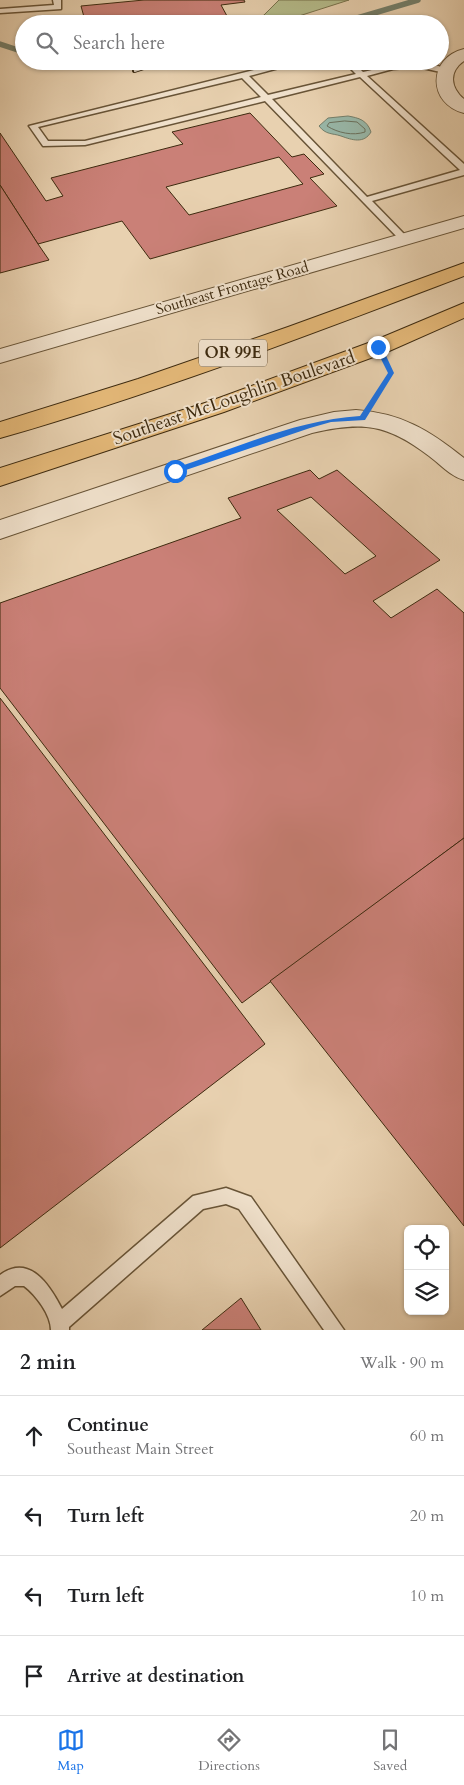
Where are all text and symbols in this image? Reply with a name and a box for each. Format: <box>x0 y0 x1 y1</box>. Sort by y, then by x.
search box <box>15 15 449 70</box>
icon: search <box>33 29 61 57</box>
text: Search here <box>73 30 165 56</box>
street label: Southeast Frontage Road <box>153 257 311 319</box>
route end <box>367 336 390 359</box>
road number: OR 99E <box>199 339 267 366</box>
street label: Southeast McLoughlin Boulevard <box>110 345 359 451</box>
route start <box>164 460 187 483</box>
map controls <box>404 1225 449 1315</box>
button: locate <box>404 1225 449 1270</box>
button: layers <box>404 1270 449 1315</box>
text: 2 min <box>20 1348 76 1377</box>
text: Walk · 90 m <box>360 1352 444 1374</box>
text: Continue <box>67 1412 149 1438</box>
icon: ahead <box>20 1422 48 1450</box>
text: 60 m <box>410 1425 444 1447</box>
text: Southeast Main Street <box>67 1438 214 1460</box>
icon: left <box>20 1502 48 1530</box>
text: Turn left <box>67 1503 144 1529</box>
text: 20 m <box>410 1505 444 1527</box>
icon: left <box>20 1582 48 1610</box>
text: Turn left <box>67 1583 144 1609</box>
text: 10 m <box>410 1585 444 1607</box>
icon: arrive <box>20 1662 48 1690</box>
text: Arrive at destination <box>67 1663 244 1689</box>
tab: Map <box>57 1726 85 1775</box>
tab: Directions <box>198 1726 260 1775</box>
tab: Saved <box>373 1726 407 1775</box>

